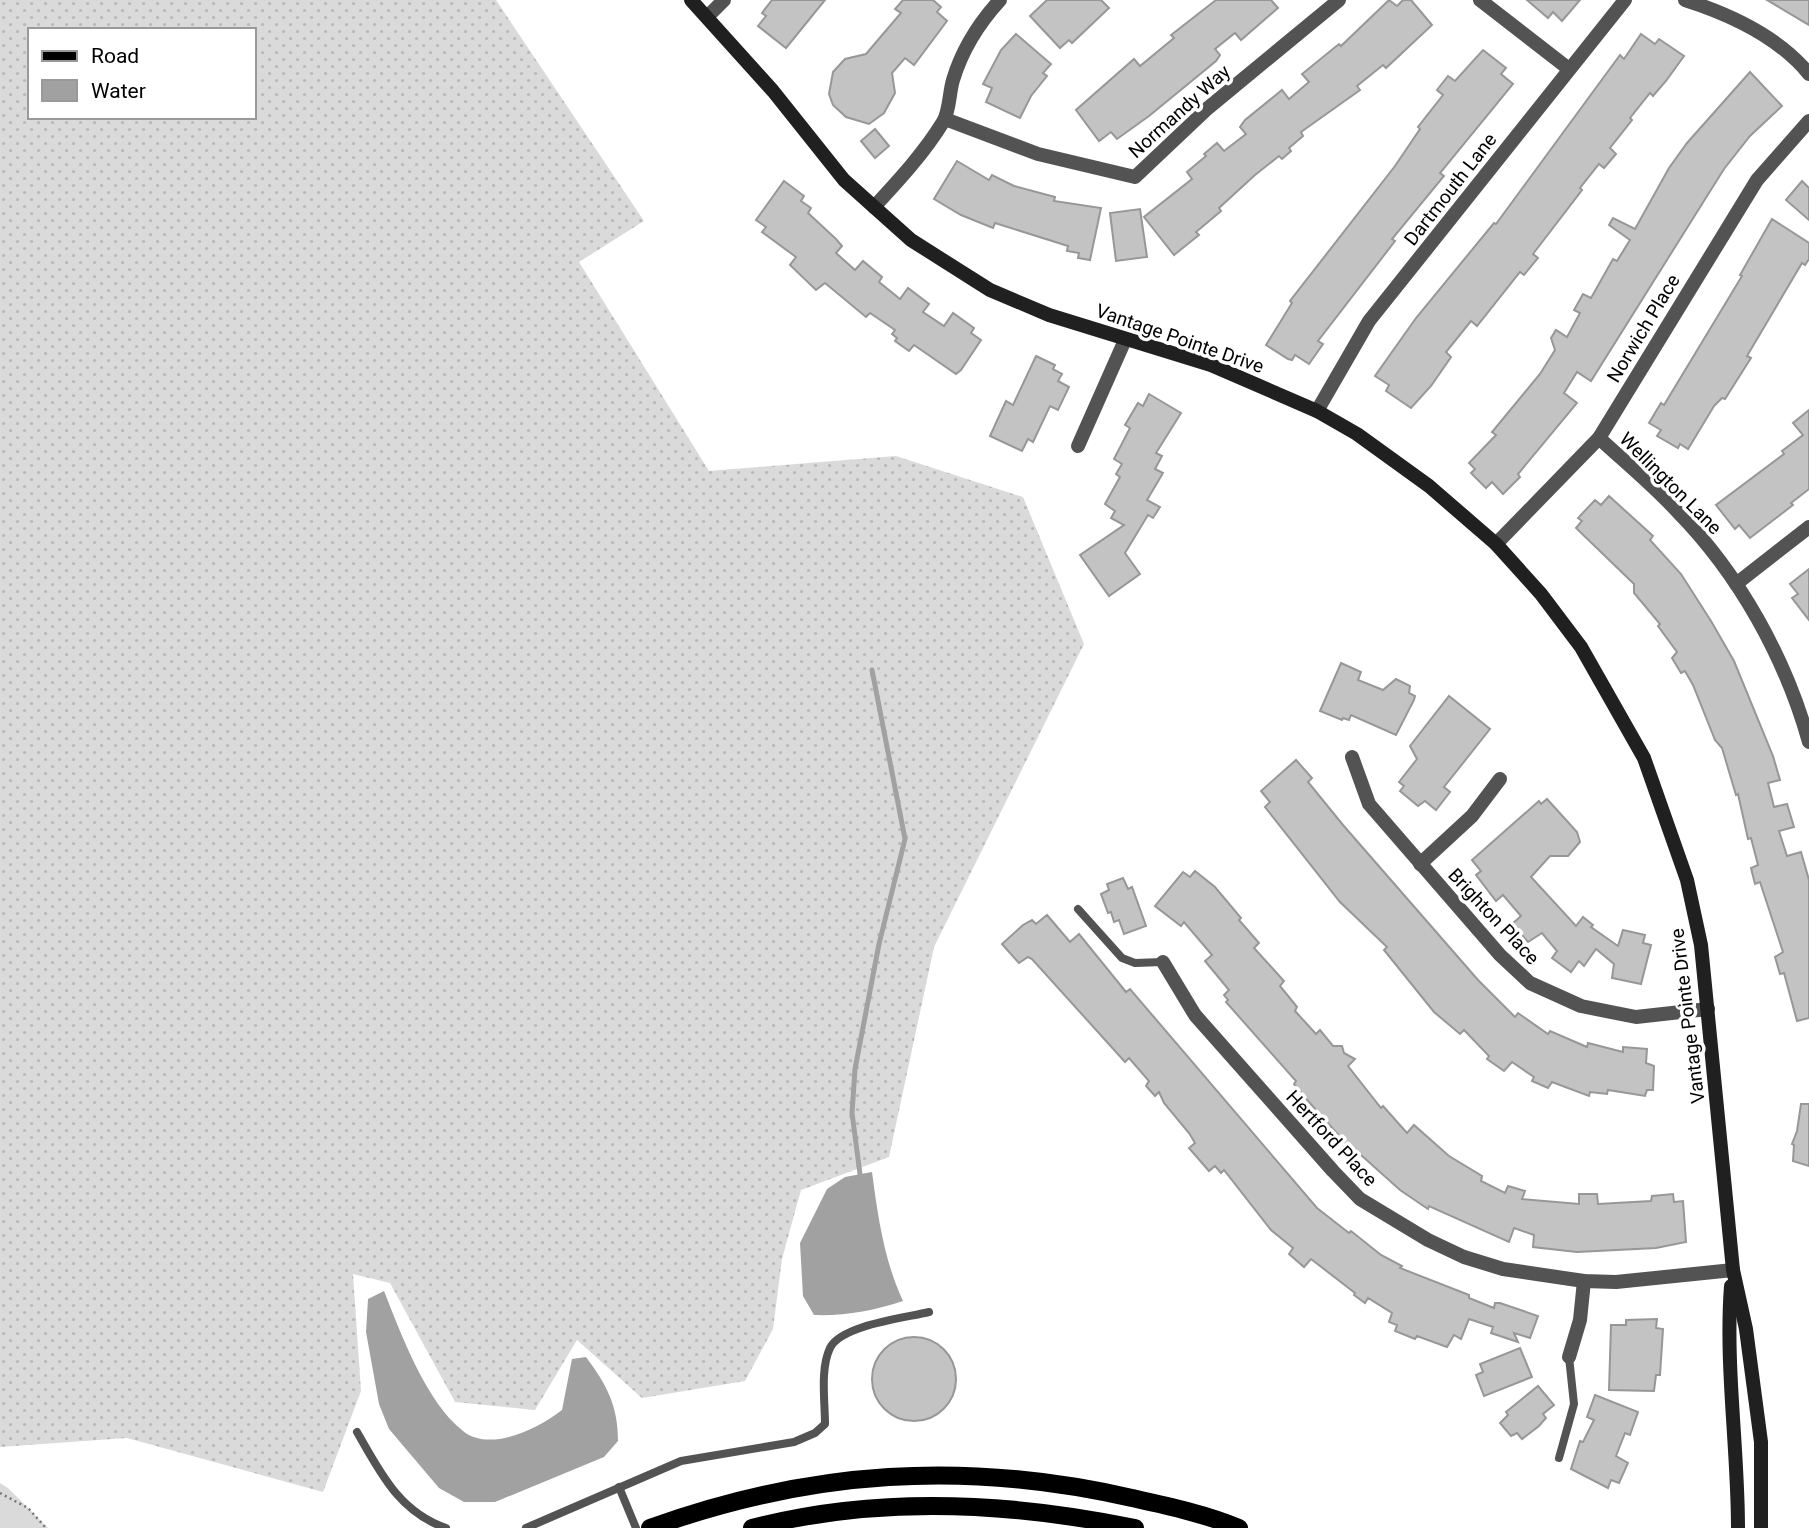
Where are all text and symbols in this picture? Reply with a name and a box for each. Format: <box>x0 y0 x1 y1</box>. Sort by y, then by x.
legend <box>28 28 256 119</box>
text: Road <box>91 44 139 68</box>
street label: Normandy Way <box>1124 60 1235 163</box>
text: Water <box>91 79 146 103</box>
street label: Dartmouth Lane <box>1399 128 1501 250</box>
street label: Norwich Place <box>1602 270 1685 386</box>
street label: Vantage Pointe Drive <box>1093 299 1267 378</box>
street label: Wellington Lane <box>1615 428 1726 539</box>
street label: Brighton Place <box>1443 863 1544 969</box>
street label: Vantage Pointe Drive <box>1665 927 1710 1105</box>
street label: Hertford Place <box>1281 1086 1382 1191</box>

